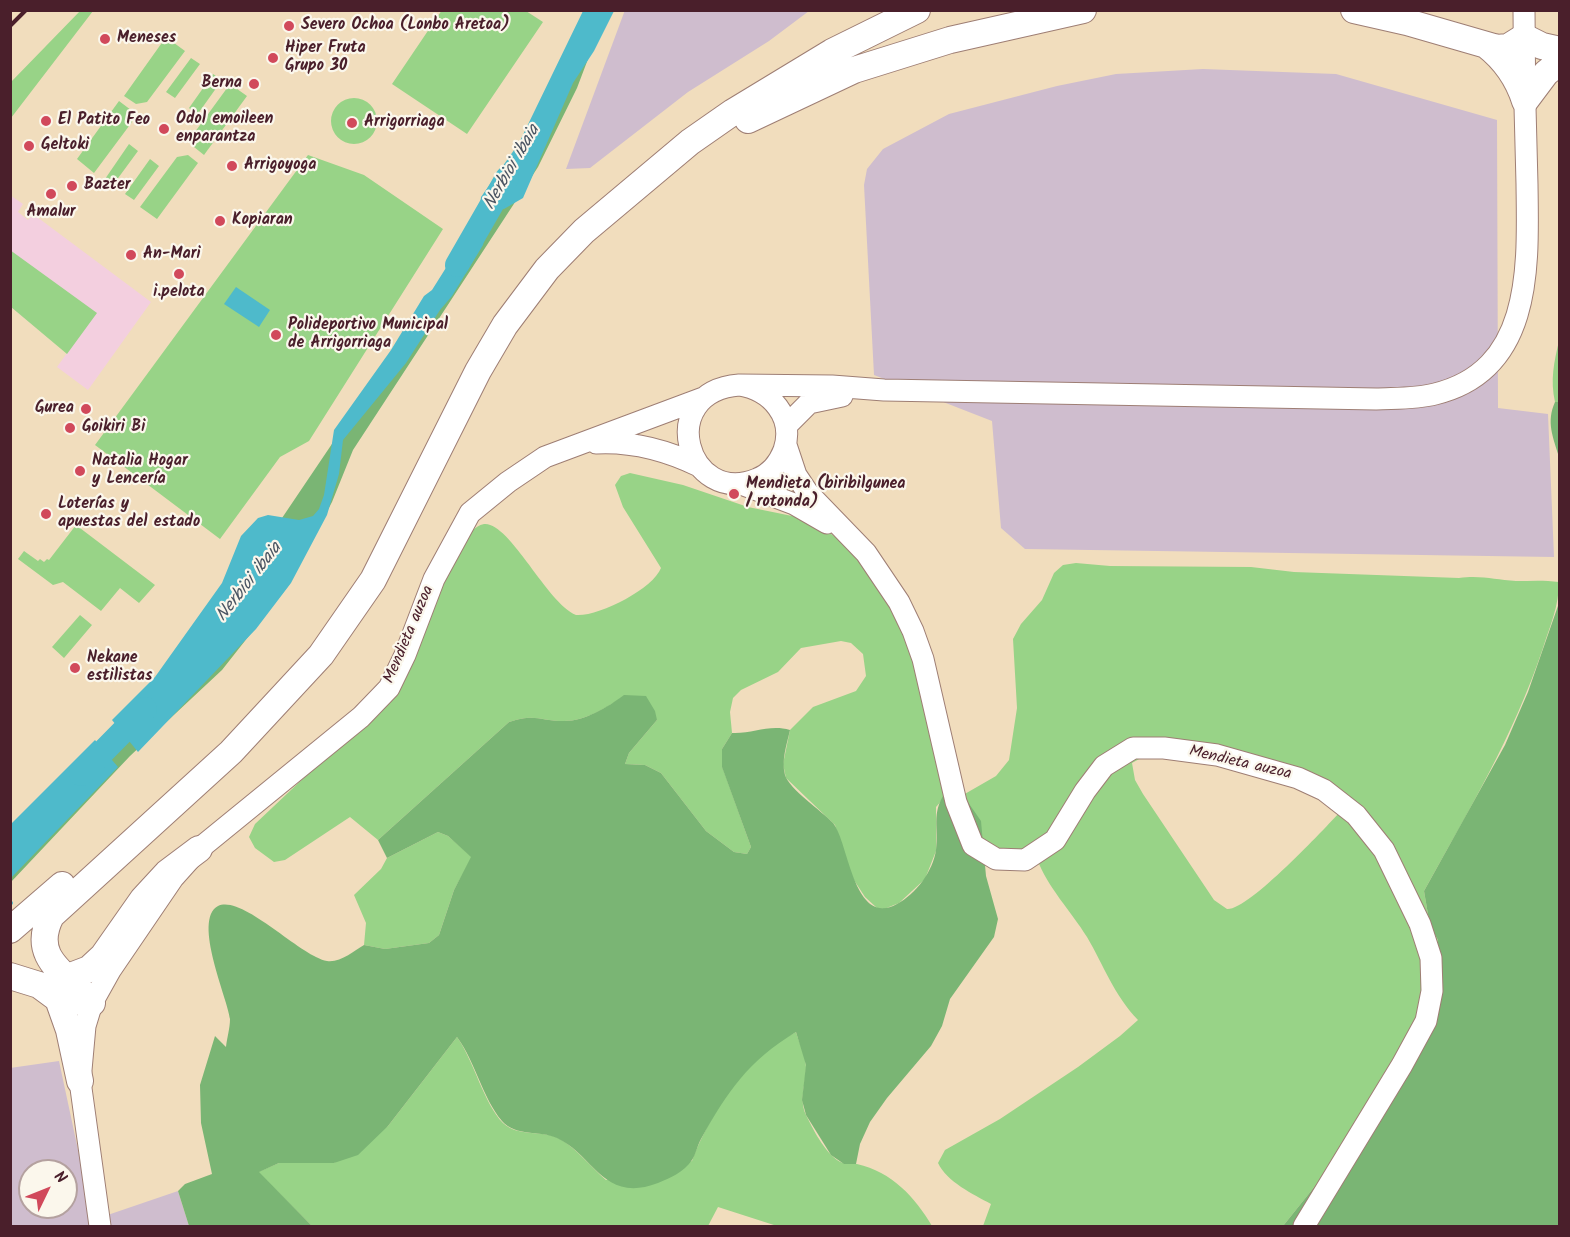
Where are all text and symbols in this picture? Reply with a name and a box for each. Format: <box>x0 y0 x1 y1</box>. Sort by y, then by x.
place label: Severo Ochoa (Lonbo Aretoa) <box>301 16 510 36</box>
marker: Severo Ochoa (Lonbo Aretoa) <box>282 19 296 33</box>
place label: Meneses <box>117 29 176 49</box>
marker: Meneses <box>98 32 112 46</box>
place label: Hiper Fruta Grupo 30 <box>285 39 366 77</box>
marker: Hiper Fruta Grupo 30 <box>266 51 280 65</box>
place label: Berna <box>201 74 242 94</box>
marker: Berna <box>247 77 261 91</box>
place label: Odol emoileen enparantza <box>176 110 273 148</box>
place label: El Patito Feo <box>58 111 150 131</box>
place label: Arrigorriaga <box>364 113 445 133</box>
marker: El Patito Feo <box>39 114 53 128</box>
marker: Arrigorriaga <box>345 116 359 130</box>
marker: Odol emoileen enparantza <box>157 122 171 136</box>
water label: Nerbioi ibaia <box>480 122 546 214</box>
place label: Geltoki <box>41 136 89 156</box>
marker: Geltoki <box>22 139 36 153</box>
place label: Arrigoyoga <box>244 156 316 176</box>
marker: Arrigoyoga <box>225 159 239 173</box>
place label: Bazter <box>84 176 131 196</box>
marker: Bazter <box>65 179 79 193</box>
marker: Amalur <box>44 187 58 201</box>
place label: Amalur <box>26 203 76 223</box>
place label: Kopiaran <box>232 211 293 231</box>
marker: Kopiaran <box>213 214 227 228</box>
place label: An-Mari <box>143 245 201 265</box>
marker: An-Mari <box>124 248 138 262</box>
marker: i.pelota <box>172 267 186 281</box>
place label: i.pelota <box>153 283 205 303</box>
place label: Polideportivo Municipal de Arrigorriaga <box>288 316 448 354</box>
marker: Polideportivo Municipal de Arrigorriaga <box>269 328 283 342</box>
place label: Gurea <box>35 399 74 419</box>
marker: Gurea <box>79 402 93 416</box>
place label: Goikiri Bi <box>82 418 145 438</box>
marker: Goikiri Bi <box>63 421 77 435</box>
place label: Natalia Hogar y Lencería <box>92 452 188 490</box>
marker: Natalia Hogar y Lencería <box>73 464 87 478</box>
place label: Mendieta (biribilgunea / rotonda) <box>746 475 906 513</box>
marker: Mendieta (biribilgunea / rotonda) <box>727 487 741 501</box>
place label: Loterías y apuestas del estado <box>58 495 200 533</box>
marker: Loterías y apuestas del estado <box>39 507 53 521</box>
water label: Nerbioi ibaia <box>212 539 288 627</box>
street label: Mendieta auzoa <box>381 583 439 687</box>
place label: Nekane estilistas <box>87 649 152 687</box>
marker: Nekane estilistas <box>68 661 82 675</box>
street label: Mendieta auzoa <box>1187 743 1293 785</box>
north arrow <box>18 1159 78 1219</box>
text: N <box>47 1166 73 1190</box>

